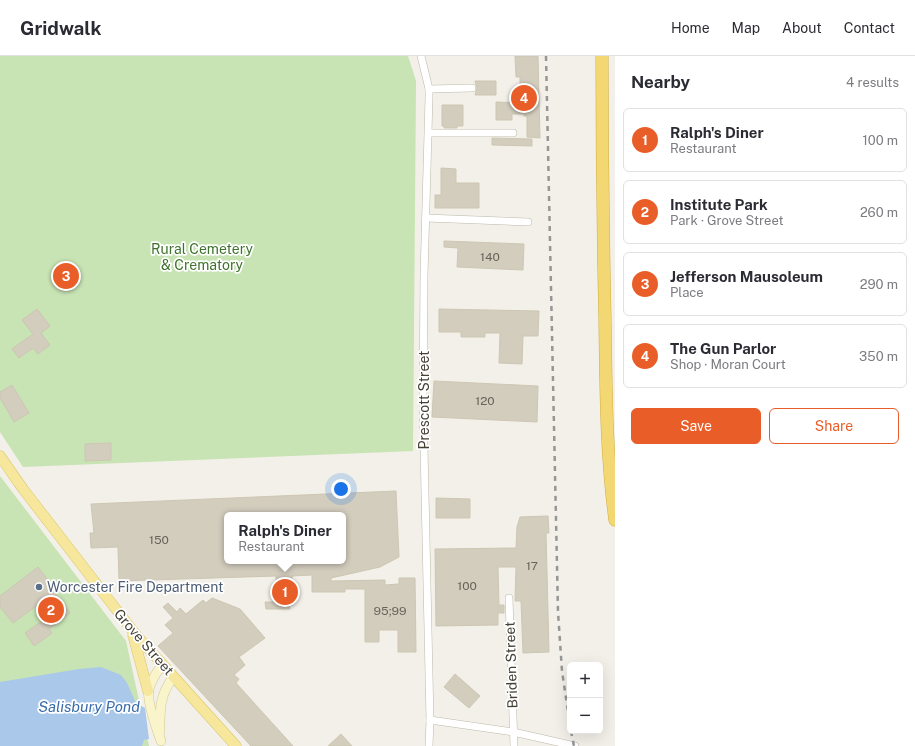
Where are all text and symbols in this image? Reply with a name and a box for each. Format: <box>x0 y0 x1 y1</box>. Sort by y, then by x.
text: Gridwalk <box>20 17 101 39</box>
text: Home <box>671 20 710 36</box>
text: Map <box>732 20 760 36</box>
text: About <box>782 20 822 36</box>
text: Contact <box>844 20 895 36</box>
text: Nearby <box>631 72 690 92</box>
text: 4 results <box>846 75 899 90</box>
pin: 4 <box>511 83 537 113</box>
text: Ralph's Diner <box>670 124 764 141</box>
text: 1 <box>642 133 648 148</box>
text: 100 m <box>862 133 898 148</box>
text: Restaurant <box>670 141 736 156</box>
text: Institute Park <box>670 196 768 213</box>
text: 2 <box>641 205 649 220</box>
text: 260 m <box>860 205 898 220</box>
text: Park · Grove Street <box>670 213 784 228</box>
park label: Rural Cemetery & Crematory <box>151 241 253 273</box>
house number: 140 <box>480 250 500 264</box>
pin: 3 <box>53 261 79 291</box>
text: Jefferson Mausoleum <box>670 268 823 285</box>
text: 3 <box>641 277 649 292</box>
text: 290 m <box>860 277 898 292</box>
text: Place <box>670 285 704 300</box>
text: The Gun Parlor <box>670 340 776 357</box>
text: 4 <box>641 349 649 364</box>
text: 350 m <box>859 349 898 364</box>
street label: Prescott Street <box>416 351 432 449</box>
text: Shop · Moran Court <box>670 357 786 372</box>
house number: 120 <box>475 394 495 408</box>
button: Save <box>631 408 761 444</box>
button: Share <box>769 408 899 444</box>
your location <box>331 479 351 499</box>
popup <box>224 512 346 564</box>
text: Ralph's Diner <box>238 522 332 539</box>
house number: 150 <box>149 533 169 547</box>
text: Restaurant <box>238 539 305 554</box>
house number: 17 <box>526 559 538 573</box>
pin: 1 <box>272 577 298 607</box>
place label: Worcester Fire Department <box>47 579 224 595</box>
house number: 100 <box>457 579 477 593</box>
marker: Worcester Fire Department <box>34 582 44 592</box>
pin: 2 <box>38 595 64 625</box>
house number: 95;99 <box>374 604 406 618</box>
street label: Grove Street <box>111 606 177 678</box>
street label: Briden Street <box>501 621 521 709</box>
map controls <box>567 662 603 734</box>
button: + <box>567 662 603 698</box>
water label: Salisbury Pond <box>38 698 140 715</box>
button: − <box>567 698 603 734</box>

